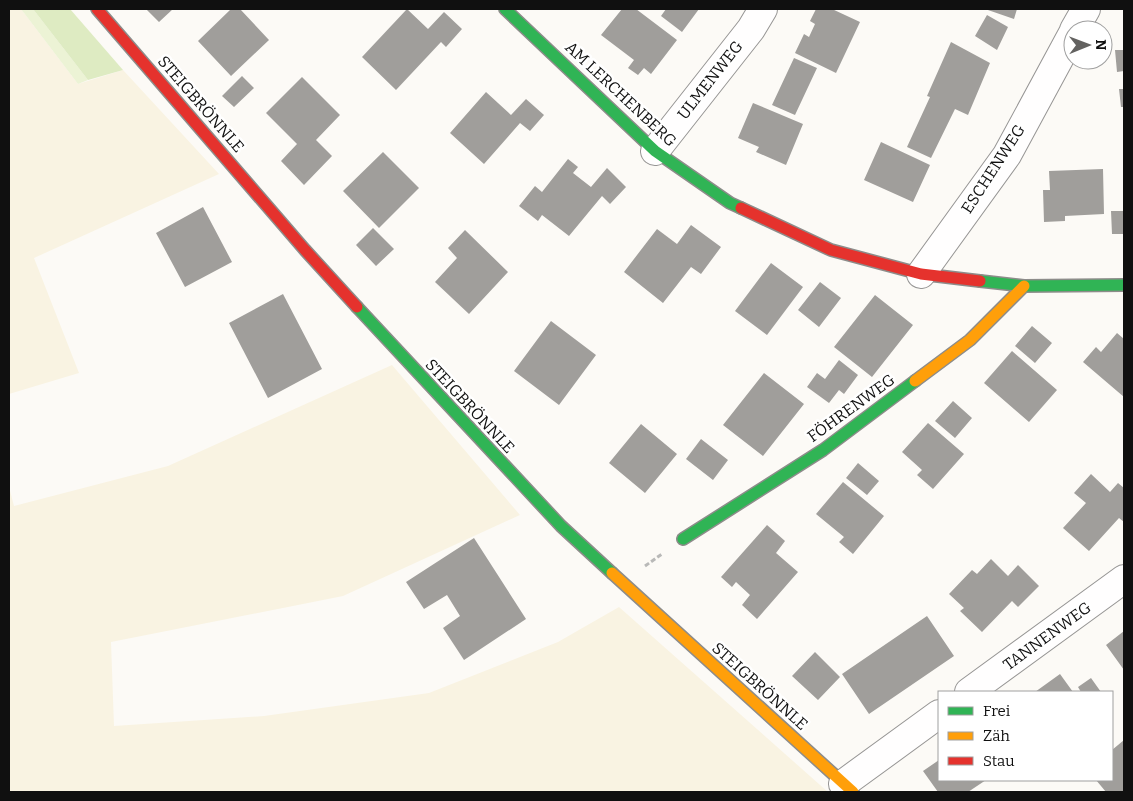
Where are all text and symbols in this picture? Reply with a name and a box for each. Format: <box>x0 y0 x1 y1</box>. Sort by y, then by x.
north arrow <box>1063 20 1113 70</box>
street label: ULMENWEG <box>673 37 747 123</box>
street label: AM LERCHENBERG <box>562 38 681 150</box>
text: N <box>1092 39 1109 51</box>
street label: STEIGBRÖNNLE <box>154 52 248 156</box>
street label: ESCHENWEG <box>957 121 1029 217</box>
street label: STEIGBRÖNNLE <box>422 355 518 457</box>
street label: FÖHRENWEG <box>804 370 899 446</box>
street label: TANNENWEG <box>999 598 1095 674</box>
street label: STEIGBRÖNNLE <box>708 638 812 734</box>
legend <box>938 691 1113 781</box>
text: Frei <box>983 702 1011 720</box>
text: Zäh <box>983 727 1010 745</box>
text: Stau <box>983 752 1015 770</box>

